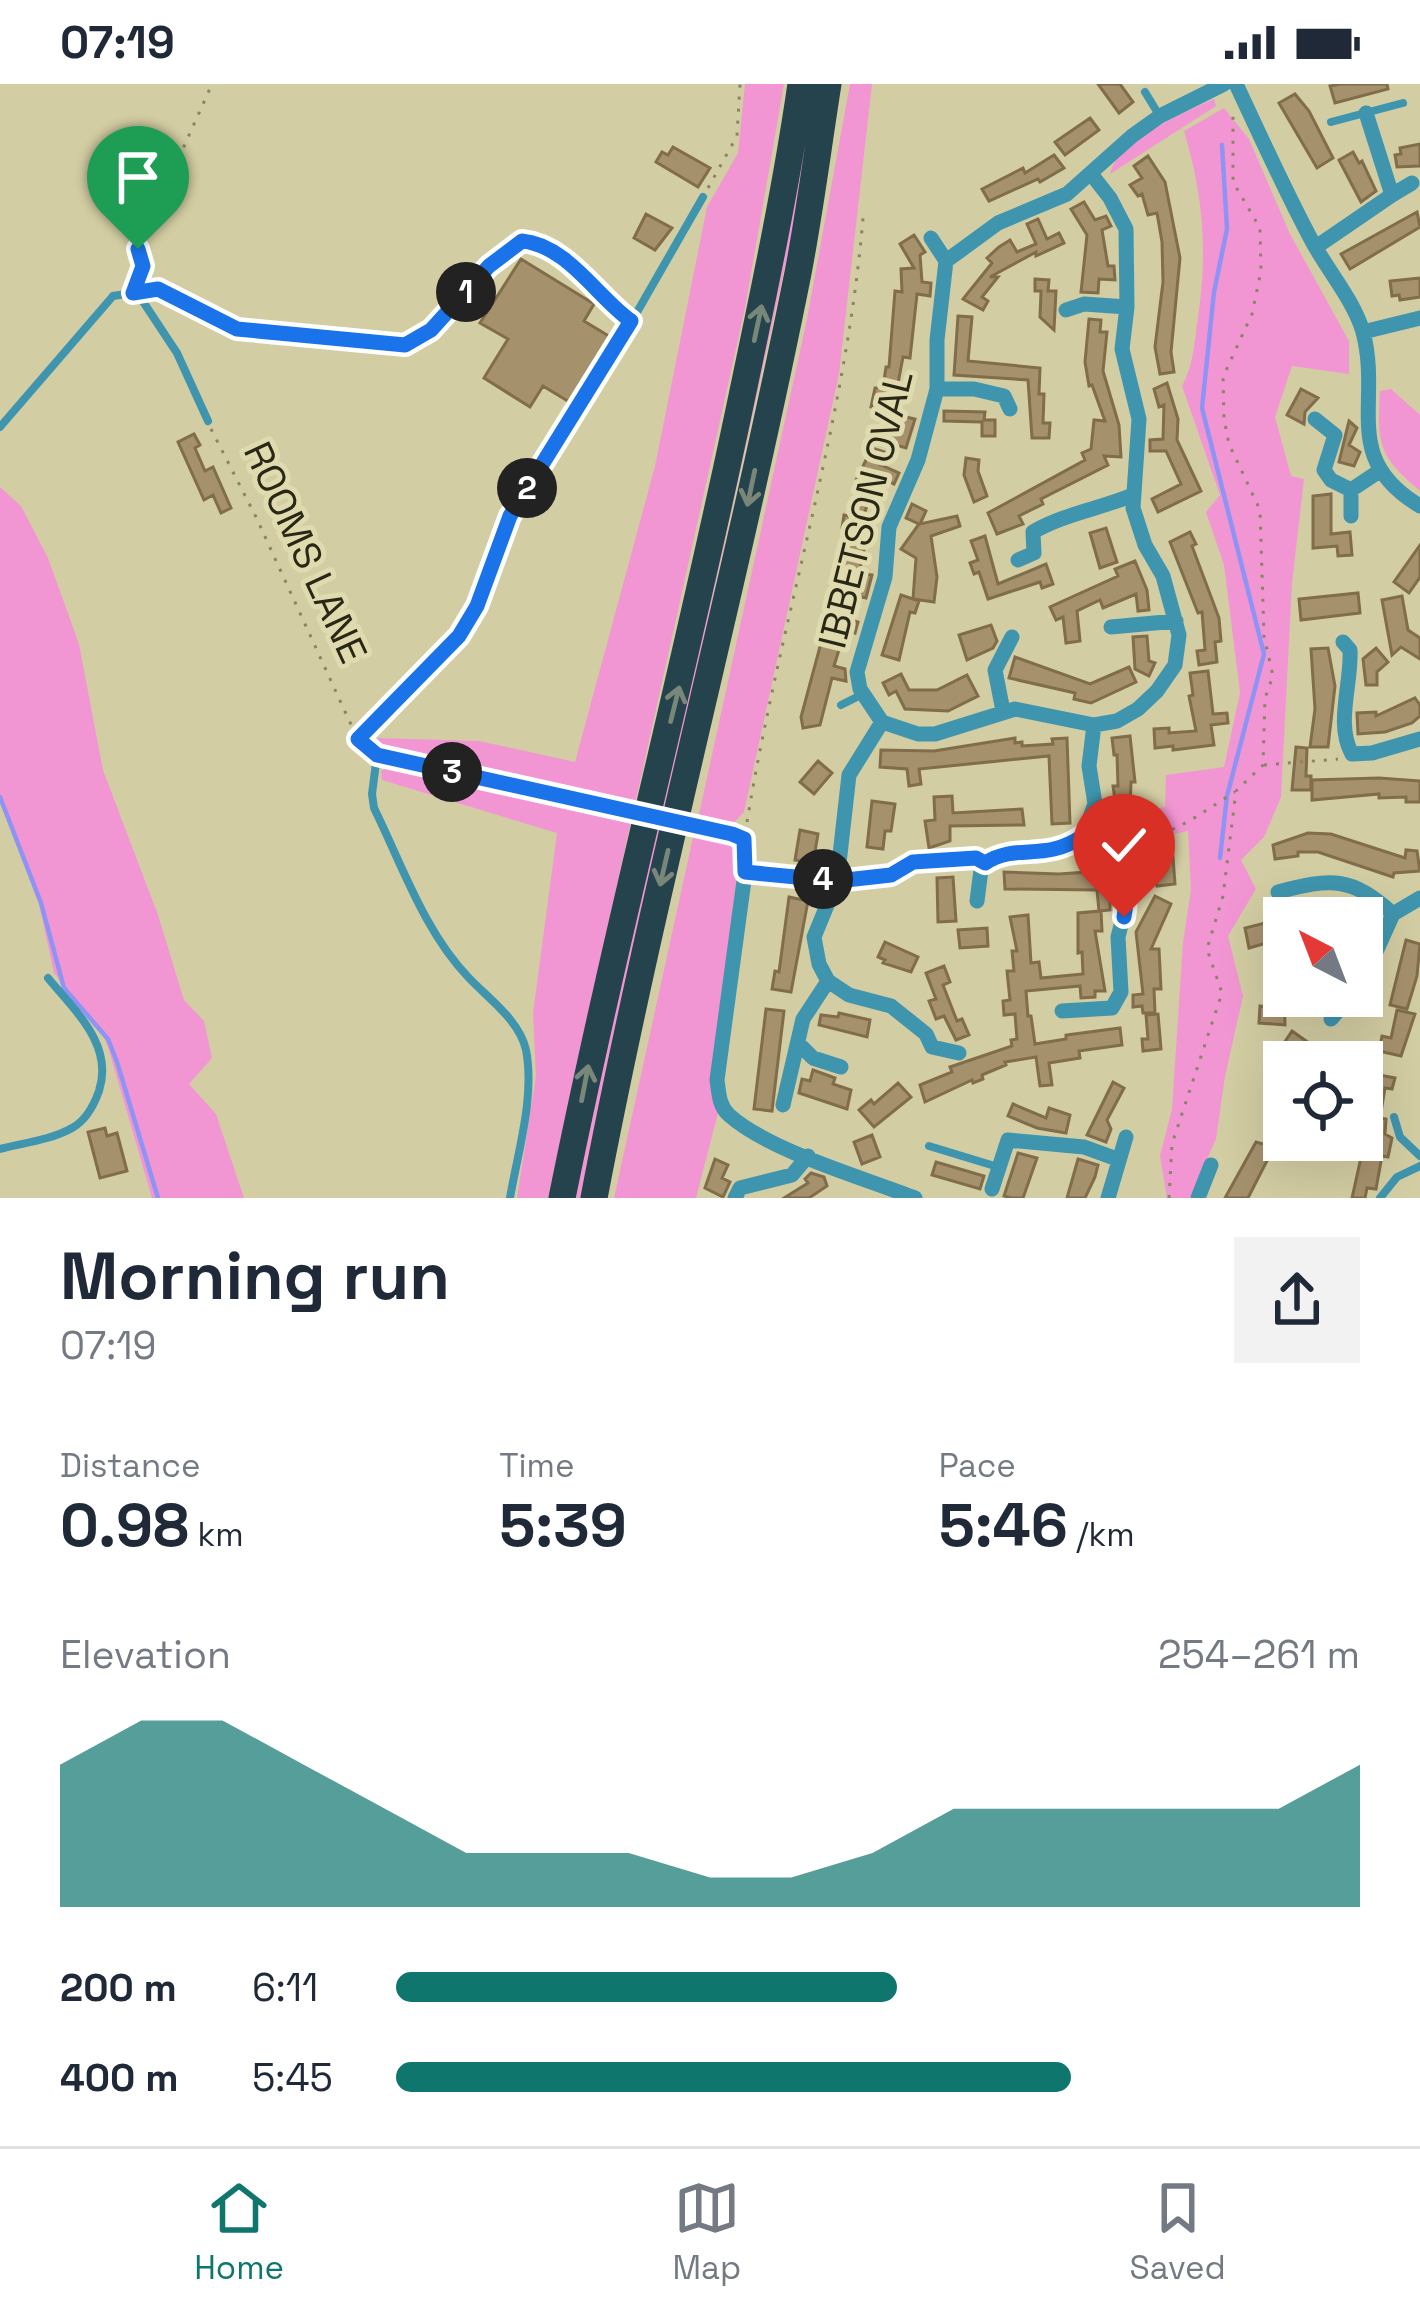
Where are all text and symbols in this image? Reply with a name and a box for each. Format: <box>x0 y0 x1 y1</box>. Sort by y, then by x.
text: 07:19 <box>60 14 175 71</box>
pin <box>87 126 189 249</box>
icon: arrive <box>105 144 171 210</box>
pin: 1 <box>436 262 496 322</box>
text: 1 <box>459 271 473 313</box>
one-way arrow <box>747 304 770 342</box>
street label: IBBETSON OVAL <box>807 365 924 653</box>
street label: ROOMS LANE <box>233 434 378 671</box>
pin: 2 <box>497 458 557 518</box>
text: 2 <box>517 467 537 509</box>
one-way arrow <box>739 468 762 506</box>
one-way arrow <box>665 685 687 723</box>
pin: 3 <box>422 742 482 802</box>
text: 3 <box>442 751 462 793</box>
pin <box>1073 794 1175 917</box>
icon: check <box>1091 812 1157 878</box>
one-way arrow <box>652 848 674 886</box>
pin: 4 <box>793 849 853 909</box>
text: 4 <box>813 858 834 900</box>
north arrow <box>1263 897 1383 1017</box>
map controls <box>1263 897 1383 1161</box>
button: locate <box>1263 1041 1383 1161</box>
one-way arrow <box>575 1065 598 1103</box>
text: Morning run <box>60 1234 450 1318</box>
button: share <box>1234 1237 1360 1363</box>
text: 07:19 <box>60 1321 156 1370</box>
text: Distance <box>60 1445 201 1487</box>
text: Time <box>499 1445 574 1487</box>
text: Pace <box>939 1445 1016 1487</box>
text: 0.98 <box>60 1487 189 1564</box>
text: 5:39 <box>499 1487 627 1564</box>
text: 5:46 <box>939 1487 1068 1564</box>
text: km <box>189 1514 244 1556</box>
text: /km <box>1068 1514 1135 1556</box>
text: Elevation <box>60 1630 231 1679</box>
text: 254–261 m <box>1158 1630 1360 1679</box>
text: 200 m <box>60 1963 177 2012</box>
text: 6:11 <box>252 1963 318 2012</box>
text: 400 m <box>60 2053 179 2102</box>
text: 5:45 <box>252 2053 333 2102</box>
tab: Home <box>194 2175 284 2289</box>
tab: Map <box>672 2175 741 2289</box>
tab: Saved <box>1130 2175 1226 2289</box>

